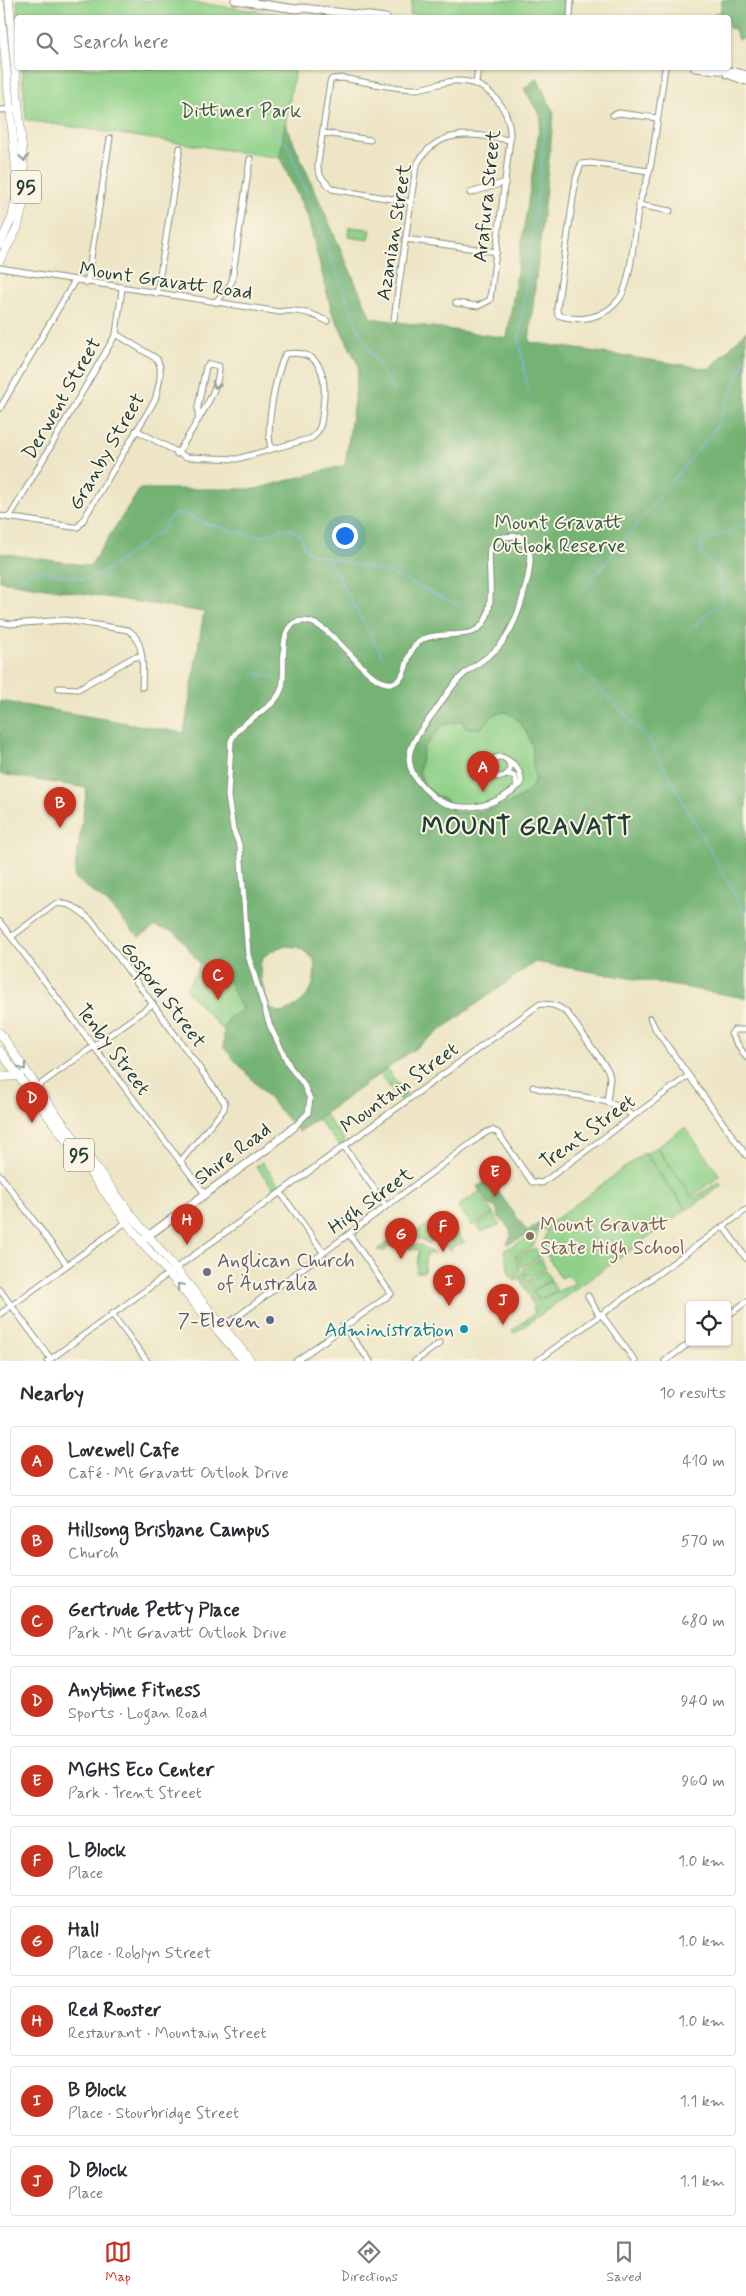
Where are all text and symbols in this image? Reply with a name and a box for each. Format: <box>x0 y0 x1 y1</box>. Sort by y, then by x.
search box <box>15 15 731 70</box>
icon: search <box>33 29 61 57</box>
text: Search here <box>73 30 169 55</box>
park label: Dittmer Park <box>181 98 301 125</box>
street label: Arafura Street <box>467 128 508 264</box>
one-way arrow <box>18 154 29 162</box>
street label: Azanian Street <box>370 162 419 302</box>
road number: 95 <box>11 170 41 203</box>
street label: Mount Gravatt Road <box>78 256 254 307</box>
street label: Derwent Street <box>16 333 108 465</box>
one-way arrow <box>211 380 222 389</box>
street label: Granby Street <box>63 388 152 515</box>
park label: Mount Gravatt Outlook Reserve <box>492 510 626 560</box>
your location <box>332 523 358 549</box>
pin: A <box>467 751 499 792</box>
pin: B <box>44 787 76 828</box>
district label: MOUNT GRAVATT <box>422 811 632 844</box>
street label: Gosford Street <box>112 936 212 1055</box>
pin: C <box>202 959 234 1000</box>
street label: Tenby Street <box>69 998 156 1101</box>
street label: Mountain Street <box>335 1036 464 1140</box>
one-way arrow <box>17 1062 27 1071</box>
pin: D <box>16 1082 48 1123</box>
street label: Trent Street <box>535 1088 641 1176</box>
street label: Shire Road <box>189 1116 277 1192</box>
road number: 95 <box>64 1138 94 1172</box>
pin: E <box>479 1156 511 1197</box>
street label: High Street <box>323 1161 420 1243</box>
pin: H <box>171 1204 203 1245</box>
pin: F <box>427 1211 459 1252</box>
place label: Mount Gravatt State High School <box>540 1212 685 1264</box>
pin: G <box>385 1218 417 1259</box>
marker: Mount Gravatt State High School <box>524 1230 536 1242</box>
place label: Anglican Church of Australia <box>217 1248 355 1298</box>
pin: I <box>433 1265 465 1306</box>
marker: Anglican Church of Australia <box>201 1266 213 1278</box>
one-way arrow <box>177 1283 186 1292</box>
pin: J <box>487 1284 519 1325</box>
map controls <box>686 1301 731 1346</box>
button: locate <box>686 1301 731 1346</box>
place label: 7-Eleven <box>178 1308 260 1335</box>
marker: 7-Eleven <box>264 1314 276 1326</box>
place label: Administration <box>324 1317 454 1344</box>
marker: Administration <box>458 1323 470 1335</box>
text: Nearby <box>20 1380 84 1408</box>
text: 10 results <box>659 1383 726 1404</box>
text: Lovewell Cafe <box>68 1438 179 1463</box>
text: A <box>32 1451 42 1472</box>
text: 410 m <box>682 1451 725 1472</box>
text: Café · Mt Gravatt Outlook Drive <box>68 1463 289 1484</box>
text: Hillsong Brisbane Campus <box>68 1518 269 1543</box>
text: B <box>32 1531 42 1552</box>
text: 570 m <box>681 1531 725 1552</box>
text: Church <box>68 1543 119 1564</box>
text: Gertrude Petty Place <box>68 1598 240 1623</box>
text: C <box>31 1611 43 1632</box>
text: 680 m <box>681 1611 725 1632</box>
text: Park · Mt Gravatt Outlook Drive <box>68 1623 287 1644</box>
text: Anytime Fitness <box>68 1678 200 1703</box>
text: D <box>31 1691 43 1712</box>
text: 940 m <box>681 1691 725 1712</box>
text: Sports · Logan Road <box>68 1703 207 1724</box>
text: MGHS Eco Center <box>68 1758 214 1783</box>
text: E <box>32 1771 42 1792</box>
text: 960 m <box>682 1771 725 1792</box>
text: Park · Trent Street <box>68 1783 202 1804</box>
text: L Block <box>68 1838 126 1863</box>
text: F <box>33 1851 41 1872</box>
text: 1.0 km <box>678 1851 725 1872</box>
text: Place <box>68 1863 103 1884</box>
text: Hall <box>68 1918 99 1943</box>
text: G <box>32 1931 42 1952</box>
text: 1.0 km <box>678 1931 725 1952</box>
text: Place · Roblyn Street <box>68 1943 212 1964</box>
text: Red Rooster <box>68 1998 161 2023</box>
text: H <box>32 2011 42 2032</box>
text: 1.0 km <box>678 2011 725 2032</box>
text: Restaurant · Mountain Street <box>68 2023 267 2044</box>
text: B Block <box>68 2078 127 2103</box>
text: I <box>33 2091 41 2112</box>
text: 1.1 km <box>680 2091 725 2112</box>
text: Place · Stourbridge Street <box>68 2103 239 2124</box>
text: D Block <box>68 2158 128 2183</box>
text: J <box>32 2171 42 2192</box>
text: 1.1 km <box>680 2171 725 2192</box>
text: Place <box>68 2183 103 2204</box>
tab: Map <box>104 2238 132 2286</box>
tab: Directions <box>341 2238 398 2286</box>
tab: Saved <box>606 2238 642 2286</box>

